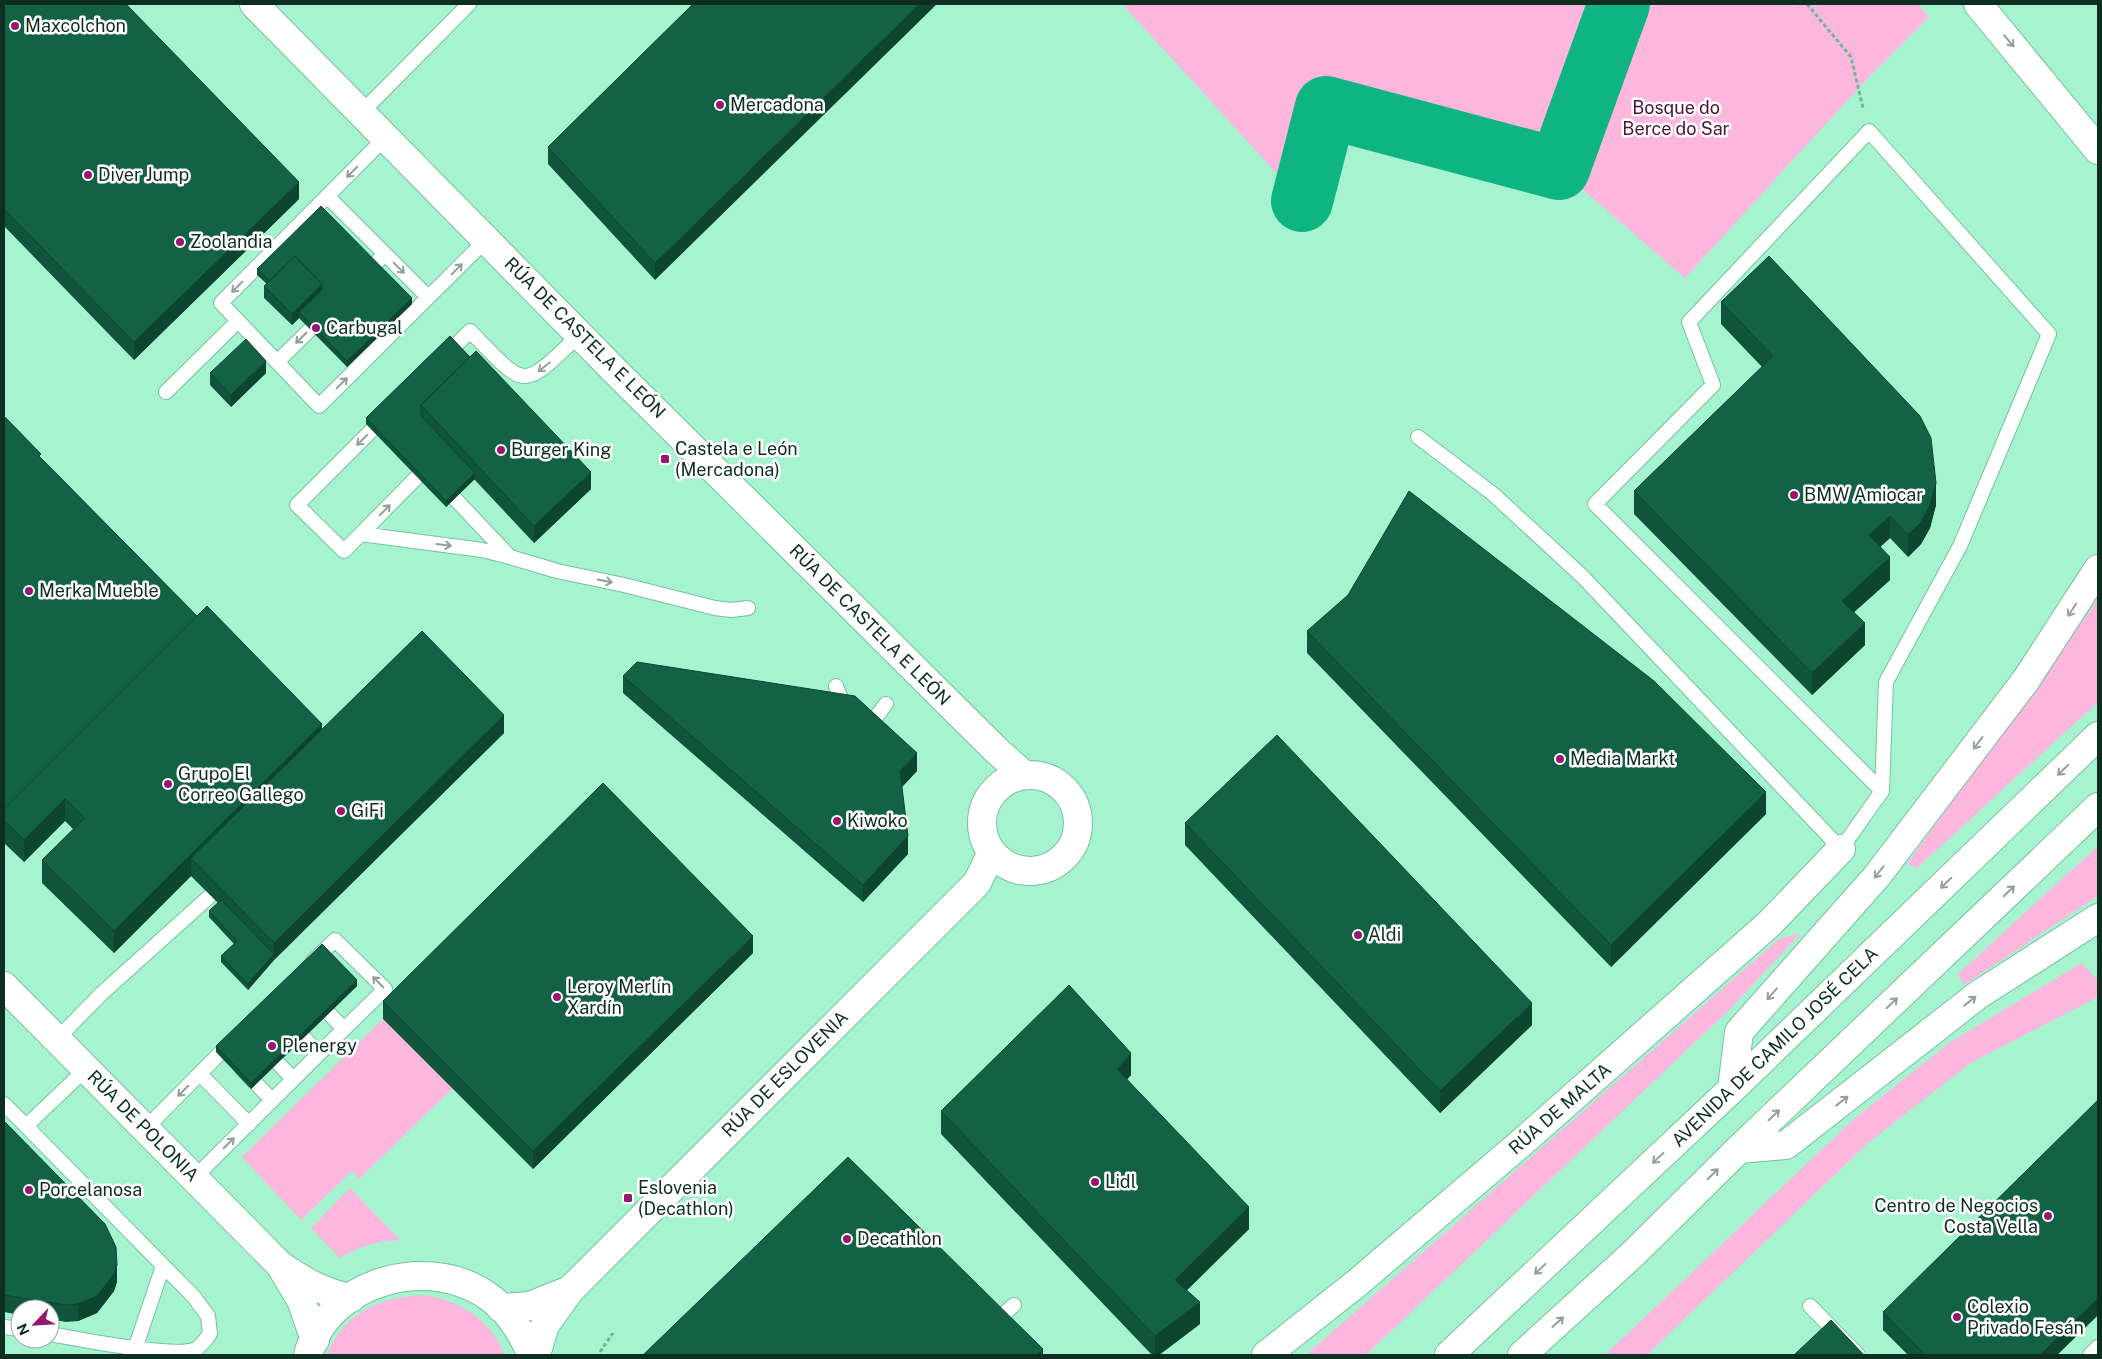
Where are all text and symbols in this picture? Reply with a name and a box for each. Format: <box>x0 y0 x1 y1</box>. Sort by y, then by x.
place label: Maxcolchon <box>25 15 126 36</box>
marker: Maxcolchon <box>9 20 21 32</box>
one-way arrow <box>2004 35 2015 48</box>
place label: Mercadona <box>730 94 824 115</box>
park label: Bosque do Berce do Sar <box>1622 97 1730 139</box>
marker: Mercadona <box>714 99 726 111</box>
place label: Diver Jump <box>98 164 189 185</box>
one-way arrow <box>346 165 358 178</box>
marker: Diver Jump <box>82 169 94 181</box>
place label: Zoolandia <box>190 231 273 252</box>
marker: Zoolandia <box>174 236 186 248</box>
street label: RÚA DE CASTELA E LEÓN <box>500 252 671 423</box>
one-way arrow <box>393 262 405 274</box>
one-way arrow <box>451 262 463 275</box>
one-way arrow <box>231 281 244 293</box>
place label: Carbugal <box>326 317 403 338</box>
marker: Carbugal <box>310 322 322 334</box>
one-way arrow <box>295 332 307 345</box>
one-way arrow <box>538 362 551 373</box>
one-way arrow <box>336 377 348 389</box>
one-way arrow <box>355 434 368 446</box>
place label: Castela e León (Mercadona) <box>675 438 798 480</box>
place label: Burger King <box>511 439 611 460</box>
marker: Burger King <box>495 444 507 456</box>
marker: Castela e León (Mercadona) <box>659 453 671 465</box>
place label: BMW Amiocar <box>1804 484 1923 505</box>
marker: BMW Amiocar <box>1788 489 1800 501</box>
one-way arrow <box>379 504 391 516</box>
street label: RÚA DE CASTELA E LEÓN <box>785 539 956 710</box>
one-way arrow <box>436 540 452 550</box>
one-way arrow <box>596 577 612 586</box>
place label: Merka Mueble <box>39 580 159 601</box>
marker: Merka Mueble <box>23 585 35 597</box>
one-way arrow <box>2066 603 2076 617</box>
one-way arrow <box>1973 736 1983 750</box>
place label: Media Markt <box>1570 748 1675 769</box>
marker: Media Markt <box>1554 753 1566 765</box>
place label: Grupo El Correo Gallego <box>178 763 304 805</box>
one-way arrow <box>2057 764 2069 776</box>
marker: Grupo El Correo Gallego <box>162 778 174 790</box>
place label: GiFi <box>351 800 384 821</box>
marker: GiFi <box>335 805 347 817</box>
place label: Kiwoko <box>847 810 908 831</box>
marker: Kiwoko <box>831 815 843 827</box>
one-way arrow <box>1874 865 1885 878</box>
one-way arrow <box>1940 877 1952 889</box>
one-way arrow <box>2003 885 2016 897</box>
place label: Aldi <box>1368 924 1401 945</box>
marker: Aldi <box>1352 929 1364 941</box>
street label: AVENIDA DE CAMILO JOSÉ CELA <box>1667 942 1882 1151</box>
one-way arrow <box>372 976 384 988</box>
place label: Leroy Merlín Xardín <box>567 976 671 1018</box>
one-way arrow <box>1767 988 1778 1001</box>
marker: Leroy Merlín Xardín <box>551 991 563 1003</box>
one-way arrow <box>1963 995 1976 1006</box>
one-way arrow <box>1885 997 1898 1009</box>
street label: RÚA DE ESLOVENIA <box>716 1005 852 1141</box>
place label: Plenergy <box>282 1035 357 1056</box>
marker: Plenergy <box>266 1040 278 1052</box>
street label: RÚA DE MALTA <box>1504 1058 1615 1159</box>
street label: RÚA DE POLONIA <box>83 1065 204 1186</box>
one-way arrow <box>177 1084 189 1097</box>
one-way arrow <box>1835 1096 1848 1107</box>
one-way arrow <box>1768 1109 1780 1121</box>
one-way arrow <box>223 1137 236 1149</box>
one-way arrow <box>1652 1152 1665 1164</box>
one-way arrow <box>1707 1168 1720 1180</box>
place label: Lidl <box>1105 1171 1136 1192</box>
marker: Lidl <box>1089 1176 1101 1188</box>
place label: Eslovenia (Decathlon) <box>638 1177 734 1219</box>
place label: Porcelanosa <box>39 1179 142 1200</box>
marker: Porcelanosa <box>23 1184 35 1196</box>
marker: Eslovenia (Decathlon) <box>622 1192 634 1204</box>
place label: Centro de Negocios Costa Vella <box>1874 1195 2038 1237</box>
marker: Centro de Negocios Costa Vella <box>2042 1210 2054 1222</box>
place label: Decathlon <box>857 1228 942 1249</box>
marker: Decathlon <box>841 1233 853 1245</box>
one-way arrow <box>1534 1263 1546 1275</box>
place label: Colexio Privado Fesán <box>1967 1296 2084 1338</box>
north arrow <box>10 1299 60 1349</box>
marker: Colexio Privado Fesán <box>1951 1311 1963 1323</box>
one-way arrow <box>1551 1317 1564 1328</box>
text: N <box>14 1321 33 1338</box>

